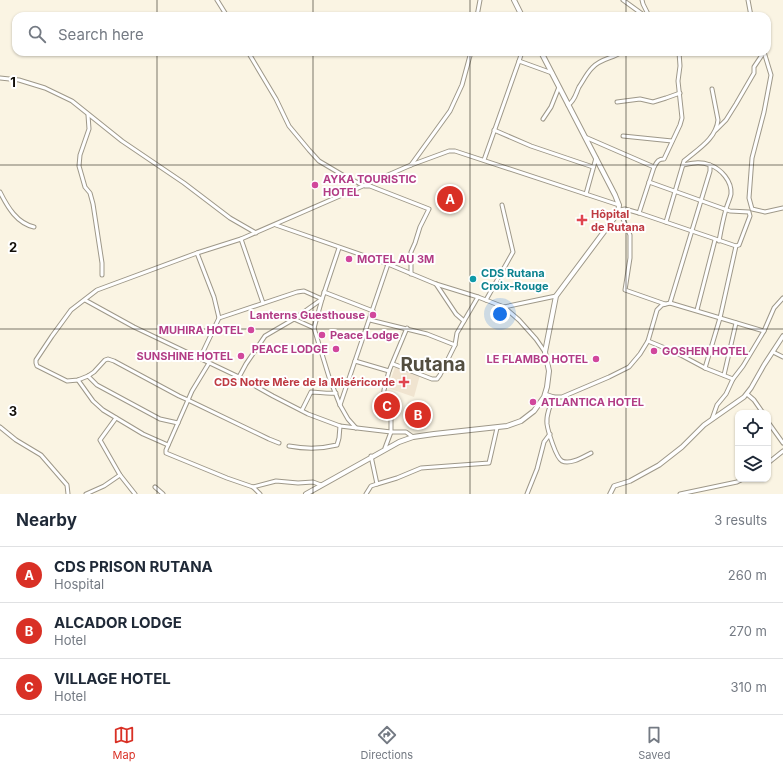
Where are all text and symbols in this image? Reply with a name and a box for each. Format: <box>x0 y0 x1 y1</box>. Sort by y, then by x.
search box <box>12 12 771 56</box>
icon: search <box>26 23 48 45</box>
text: Search here <box>58 25 144 44</box>
text: 1 <box>10 74 16 90</box>
place label: AYKA TOURISTIC HOTEL <box>323 172 417 199</box>
marker: AYKA TOURISTIC HOTEL <box>310 180 320 190</box>
pin: A <box>437 184 463 214</box>
place label: Hôpital de Rutana <box>591 207 645 234</box>
marker: Hôpital de Rutana <box>576 214 588 226</box>
text: 2 <box>9 239 17 255</box>
place label: MOTEL AU 3M <box>357 252 434 266</box>
marker: MOTEL AU 3M <box>344 254 354 264</box>
place label: CDS Rutana Croix-Rouge <box>481 266 549 293</box>
marker: CDS Rutana Croix-Rouge <box>468 274 478 284</box>
your location <box>490 304 510 324</box>
place label: Lanterns Guesthouse <box>250 308 365 322</box>
marker: Lanterns Guesthouse <box>368 310 378 320</box>
place label: MUHIRA HOTEL <box>159 323 243 337</box>
marker: MUHIRA HOTEL <box>246 325 256 335</box>
place label: Peace Lodge <box>330 328 400 342</box>
marker: Peace Lodge <box>317 330 327 340</box>
place label: PEACE LODGE <box>252 342 328 356</box>
marker: PEACE LODGE <box>331 344 341 354</box>
place label: GOSHEN HOTEL <box>662 344 748 358</box>
marker: GOSHEN HOTEL <box>649 346 659 356</box>
place label: SUNSHINE HOTEL <box>137 349 233 363</box>
marker: SUNSHINE HOTEL <box>236 351 246 361</box>
place label: LE FLAMBO HOTEL <box>486 352 588 366</box>
district label: Rutana <box>400 353 466 376</box>
marker: LE FLAMBO HOTEL <box>591 354 601 364</box>
place label: CDS Notre Mère de la Miséricorde <box>214 375 395 389</box>
marker: CDS Notre Mère de la Miséricorde <box>398 376 410 388</box>
pin: C <box>374 391 400 421</box>
place label: ATLANTICA HOTEL <box>541 395 644 409</box>
marker: ATLANTICA HOTEL <box>528 397 538 407</box>
pin: B <box>405 400 431 430</box>
text: 3 <box>9 403 17 419</box>
map controls <box>735 410 771 482</box>
button: locate <box>735 410 771 446</box>
button: layers <box>735 446 771 482</box>
text: Nearby <box>16 510 77 530</box>
text: 3 results <box>714 512 767 528</box>
text: CDS PRISON RUTANA <box>54 557 213 576</box>
text: A <box>24 567 34 583</box>
text: 260 m <box>728 567 767 583</box>
text: Hospital <box>54 576 104 592</box>
text: ALCADOR LODGE <box>54 613 182 632</box>
text: B <box>25 623 33 639</box>
text: 270 m <box>729 623 767 639</box>
text: Hotel <box>54 632 86 648</box>
text: VILLAGE HOTEL <box>54 669 171 688</box>
text: C <box>24 679 34 695</box>
text: 310 m <box>730 679 767 695</box>
text: Hotel <box>54 688 86 704</box>
tab: Map <box>113 724 135 762</box>
tab: Directions <box>361 724 413 762</box>
tab: Saved <box>638 724 670 762</box>

